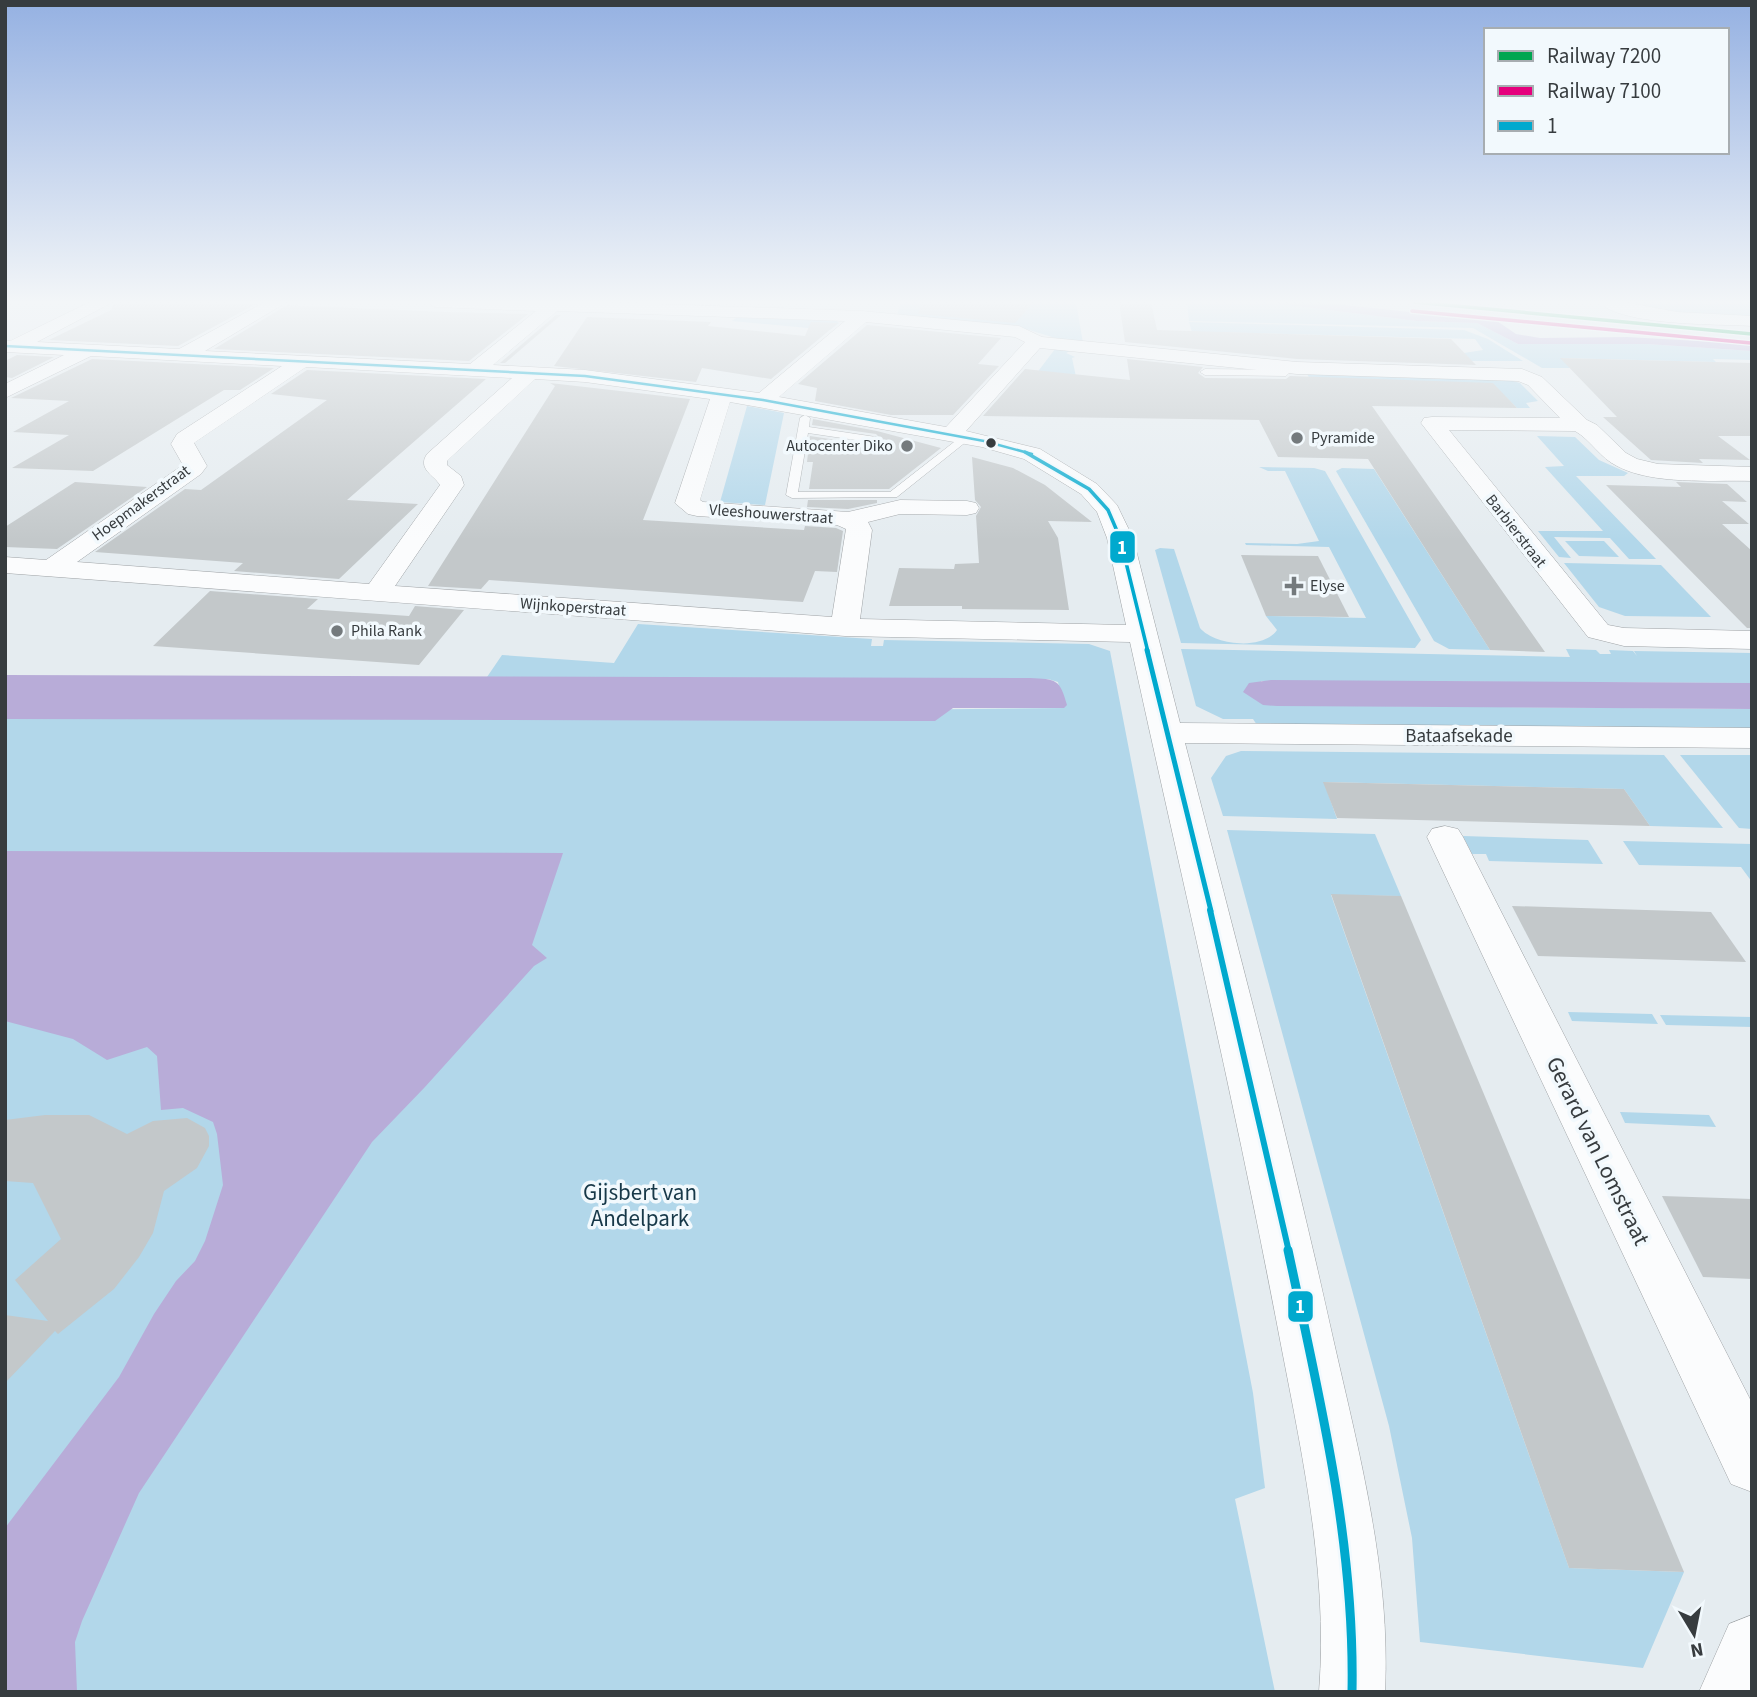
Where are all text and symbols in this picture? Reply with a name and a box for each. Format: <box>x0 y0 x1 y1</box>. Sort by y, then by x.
legend <box>1484 28 1729 154</box>
text: Railway 7200 <box>1547 41 1661 71</box>
text: Railway 7100 <box>1547 76 1661 106</box>
text: 1 <box>1547 111 1557 141</box>
place label: Pyramide <box>1311 427 1375 449</box>
marker: Pyramide <box>1289 430 1305 446</box>
place label: Autocenter Diko <box>786 435 893 457</box>
unlabelled marker <box>984 436 998 450</box>
marker: Autocenter Diko <box>899 438 915 454</box>
street label: Hoepmakerstraat <box>87 459 195 546</box>
street label: Barbierstraat <box>1480 490 1552 573</box>
street label: Vleeshouwerstraat <box>708 499 834 529</box>
line badge: 1 <box>1109 530 1136 564</box>
text: 1 <box>1117 535 1127 562</box>
place label: Elyse <box>1310 575 1345 597</box>
marker: Elyse <box>1284 576 1304 596</box>
street label: Wijnkoperstraat <box>519 592 627 622</box>
place label: Phila Rank <box>351 620 422 642</box>
marker: Phila Rank <box>329 623 345 639</box>
street label: Bataafsekade <box>1405 723 1513 750</box>
street label: Gerard van Lomstraat <box>1538 1051 1658 1251</box>
park label: Gijsbert van Andelpark <box>583 1176 697 1235</box>
line badge: 1 <box>1287 1290 1314 1323</box>
text: 1 <box>1295 1294 1305 1321</box>
north arrow <box>1659 1599 1729 1669</box>
text: N <box>1688 1635 1705 1664</box>

